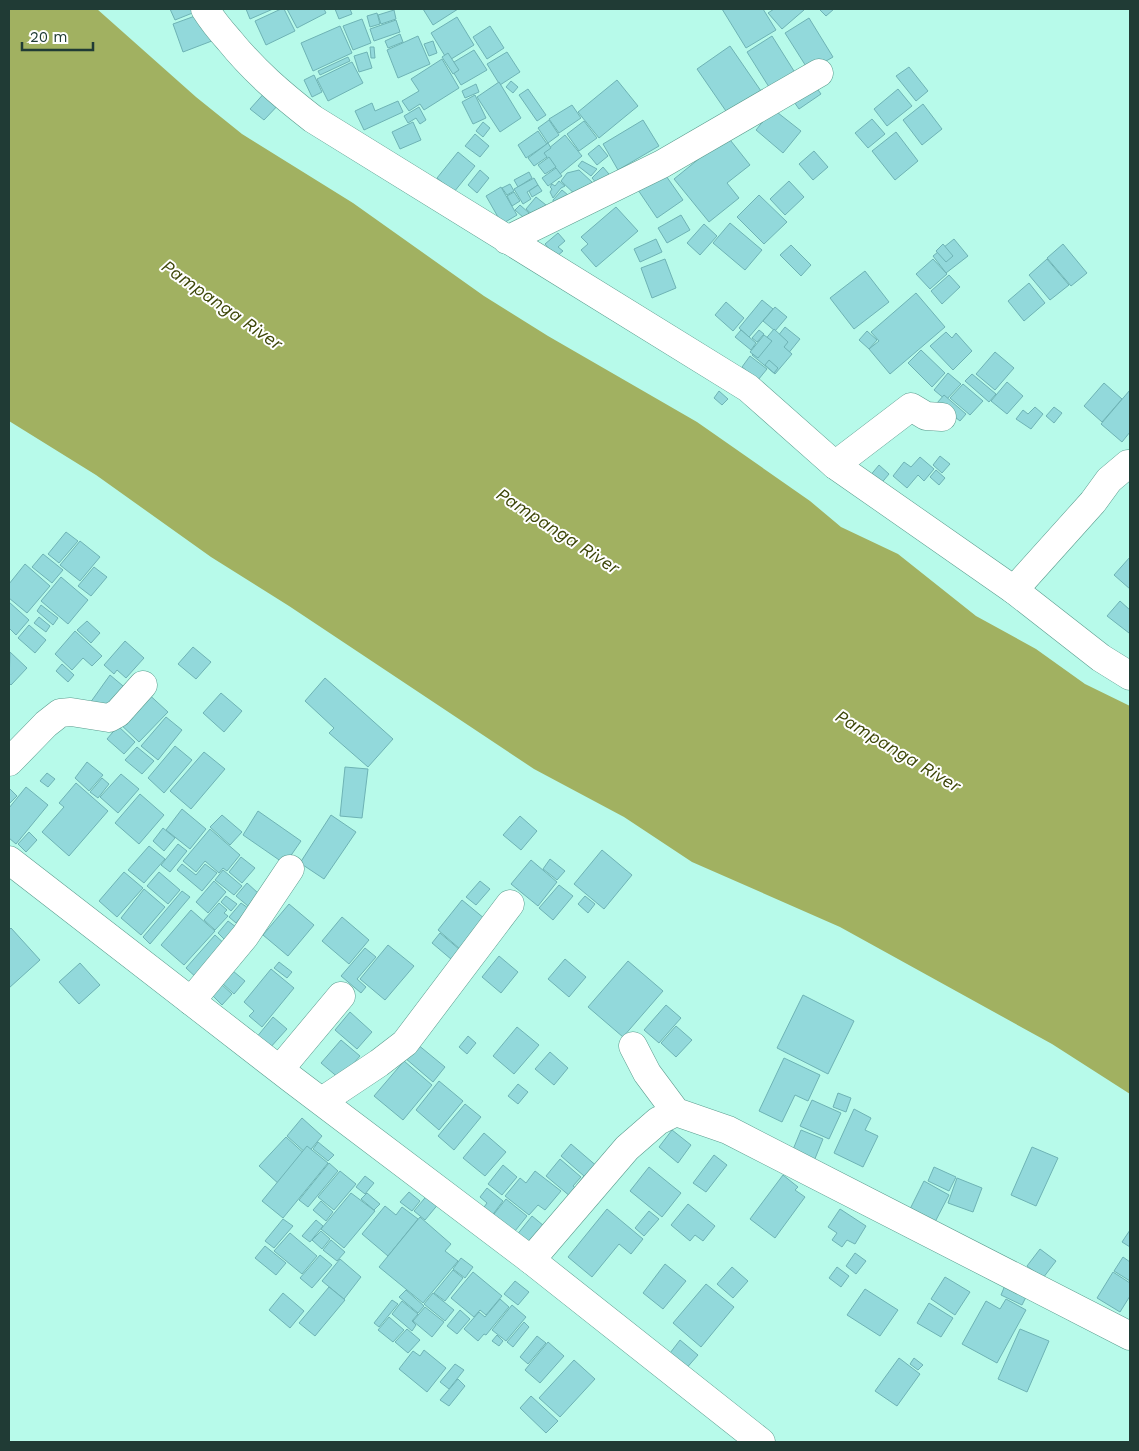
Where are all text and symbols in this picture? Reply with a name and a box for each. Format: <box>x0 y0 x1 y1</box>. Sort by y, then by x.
scale bar <box>22 20 94 52</box>
text: 20 m <box>30 28 68 46</box>
water label: Pampanga River <box>158 255 287 355</box>
water label: Pampanga River <box>493 483 625 579</box>
water label: Pampanga River <box>832 705 966 797</box>

